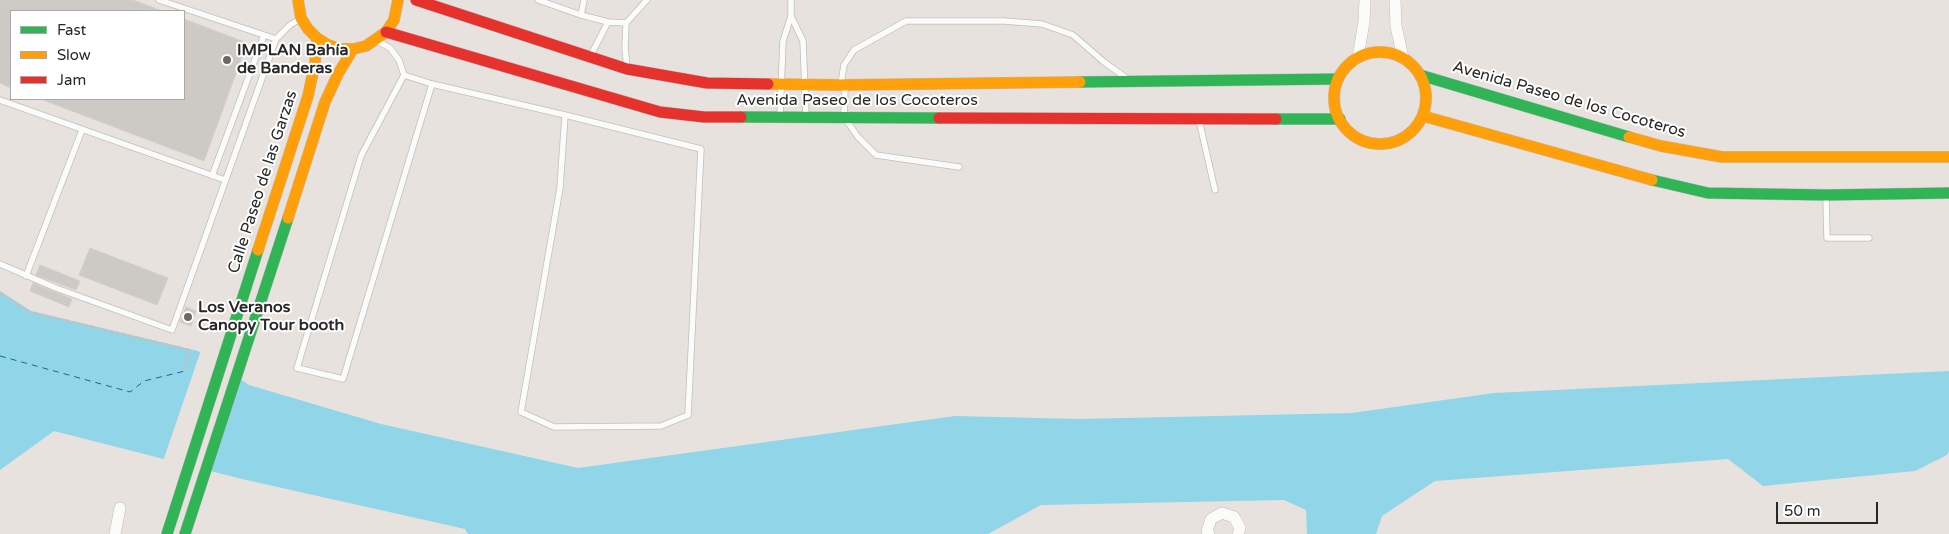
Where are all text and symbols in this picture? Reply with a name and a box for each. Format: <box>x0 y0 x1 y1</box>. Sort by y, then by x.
legend <box>10 10 185 100</box>
text: Fast <box>57 21 86 39</box>
place label: IMPLAN Bahía de Banderas <box>237 41 348 79</box>
text: Slow <box>57 46 91 64</box>
marker: IMPLAN Bahía de Banderas <box>221 54 233 66</box>
street label: Avenida Paseo de los Cocoteros <box>1450 57 1688 143</box>
text: Jam <box>57 71 86 89</box>
street label: Calle Paseo de las Garzas <box>224 88 302 276</box>
street label: Avenida Paseo de los Cocoteros <box>736 91 978 111</box>
place label: Los Veranos Canopy Tour booth <box>198 298 344 336</box>
marker: Los Veranos Canopy Tour booth <box>182 311 194 323</box>
scale bar <box>1779 492 1882 524</box>
text: 50 m <box>1784 502 1821 520</box>

